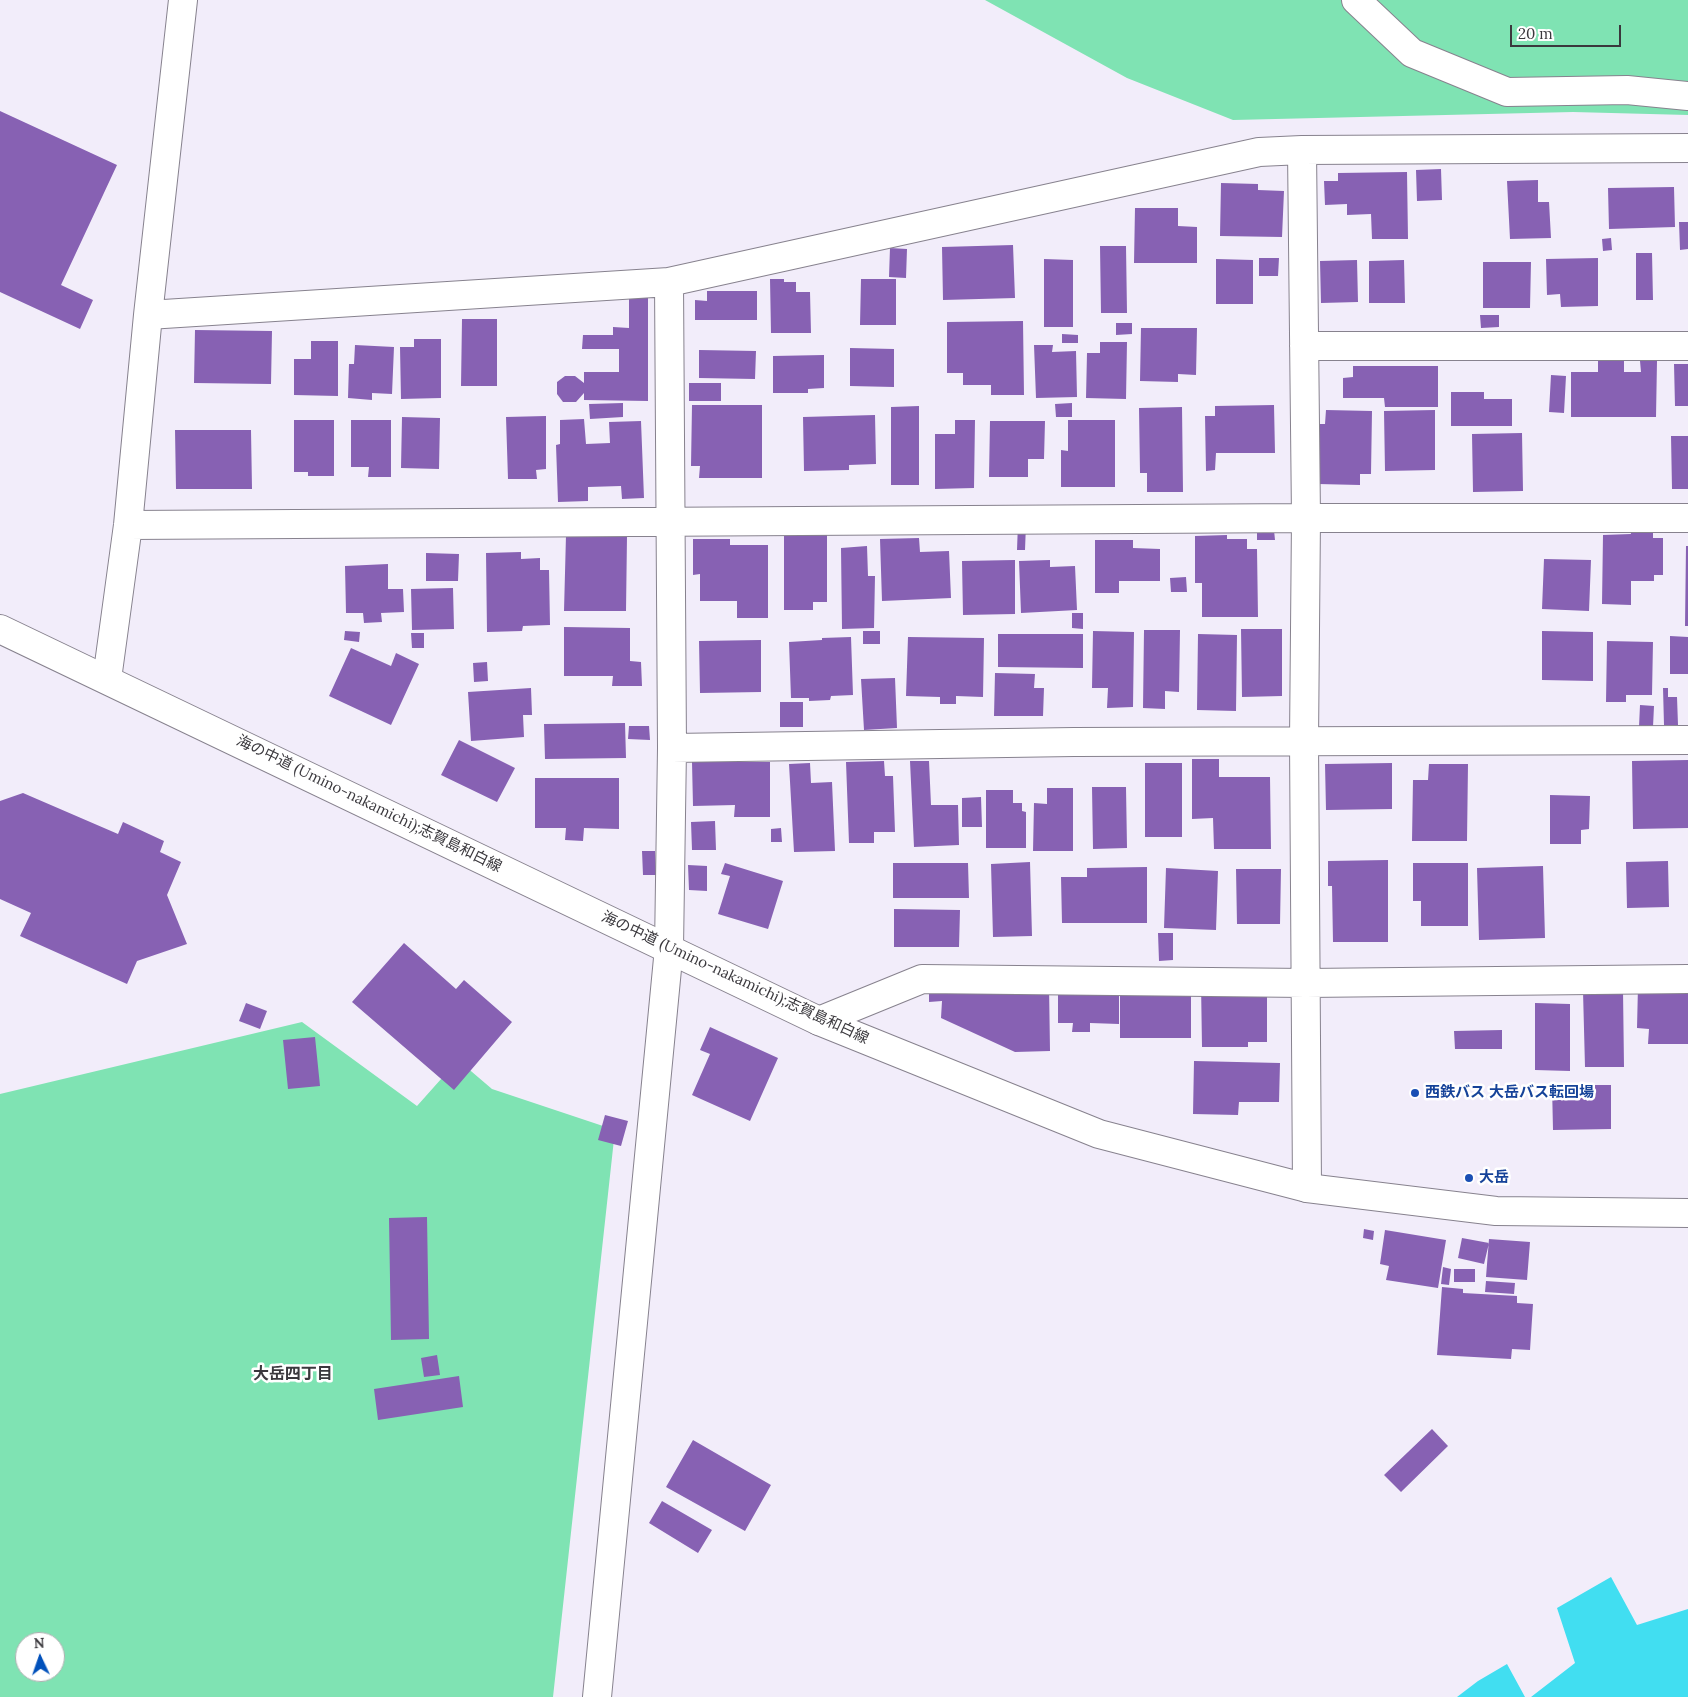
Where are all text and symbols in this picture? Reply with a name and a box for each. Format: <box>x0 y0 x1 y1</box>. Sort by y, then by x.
scale bar <box>1513 15 1624 47</box>
text: 20 m <box>1518 24 1553 43</box>
street label: 海の中道 (Umino-nakamichi);志賀島和白線 <box>233 732 505 876</box>
street label: 海の中道 (Umino-nakamichi);志賀島和白線 <box>598 908 872 1048</box>
place label: 西鉄バス 大岳バス転回場 <box>1425 1084 1594 1102</box>
marker: 西鉄バス 大岳バス転回場 <box>1409 1087 1421 1099</box>
place label: 大岳 <box>1479 1169 1509 1187</box>
marker: 大岳 <box>1463 1172 1475 1184</box>
district label: 大岳四丁目 <box>253 1364 333 1384</box>
north arrow <box>15 1632 65 1682</box>
text: N <box>33 1634 45 1652</box>

